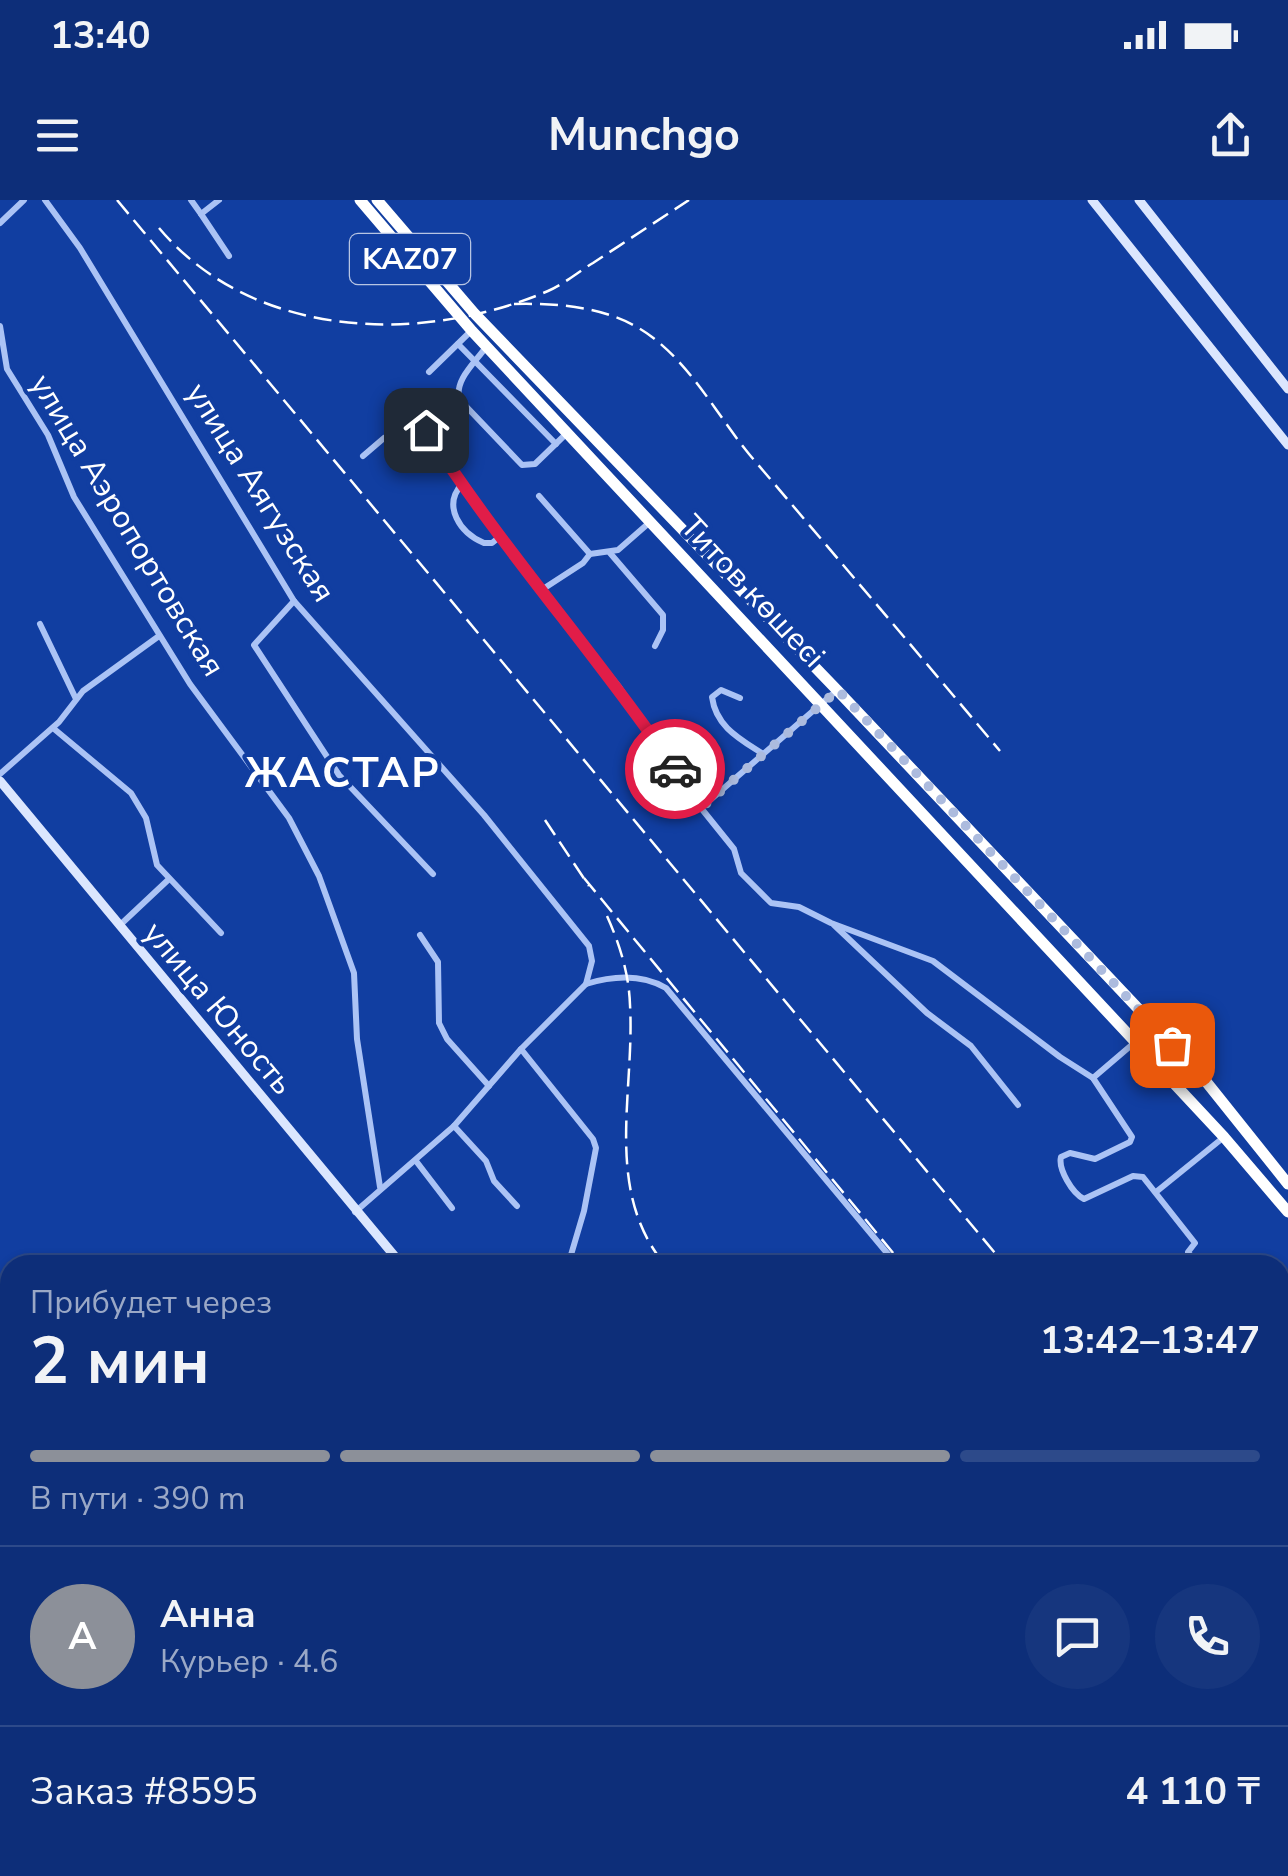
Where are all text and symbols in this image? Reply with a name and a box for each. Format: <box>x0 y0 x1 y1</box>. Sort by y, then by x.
text: 13:40 <box>50 10 151 61</box>
text: Munchgo <box>548 105 740 166</box>
icon: menu <box>30 108 85 163</box>
icon: share <box>1203 108 1258 163</box>
road number: KAZ07 <box>350 234 470 284</box>
street label: улица Аэропортовская <box>20 366 235 684</box>
street label: улица Аягузская <box>176 374 345 610</box>
pin <box>384 388 469 473</box>
icon: home <box>399 403 454 458</box>
street label: Титов көшесі <box>671 506 835 677</box>
courier <box>625 719 725 819</box>
icon: car <box>648 742 703 797</box>
district label: ЖАСТАР <box>245 745 441 802</box>
street label: улица Юность <box>134 913 304 1104</box>
pin <box>1130 1003 1215 1088</box>
icon: bag <box>1145 1018 1200 1073</box>
text: Прибудет через <box>30 1281 272 1324</box>
text: 13:42–13:47 <box>1040 1315 1260 1366</box>
text: 2 мин <box>30 1317 210 1406</box>
text: В пути · 390 m <box>30 1477 245 1520</box>
button: chat <box>1025 1584 1130 1689</box>
button: phone <box>1155 1584 1260 1689</box>
text: Анна <box>160 1589 256 1640</box>
text: А <box>68 1611 97 1662</box>
text: Курьер · 4.6 <box>160 1640 338 1683</box>
text: Заказ #8595 <box>30 1766 258 1817</box>
text: 4 110 ₸ <box>1125 1766 1260 1817</box>

